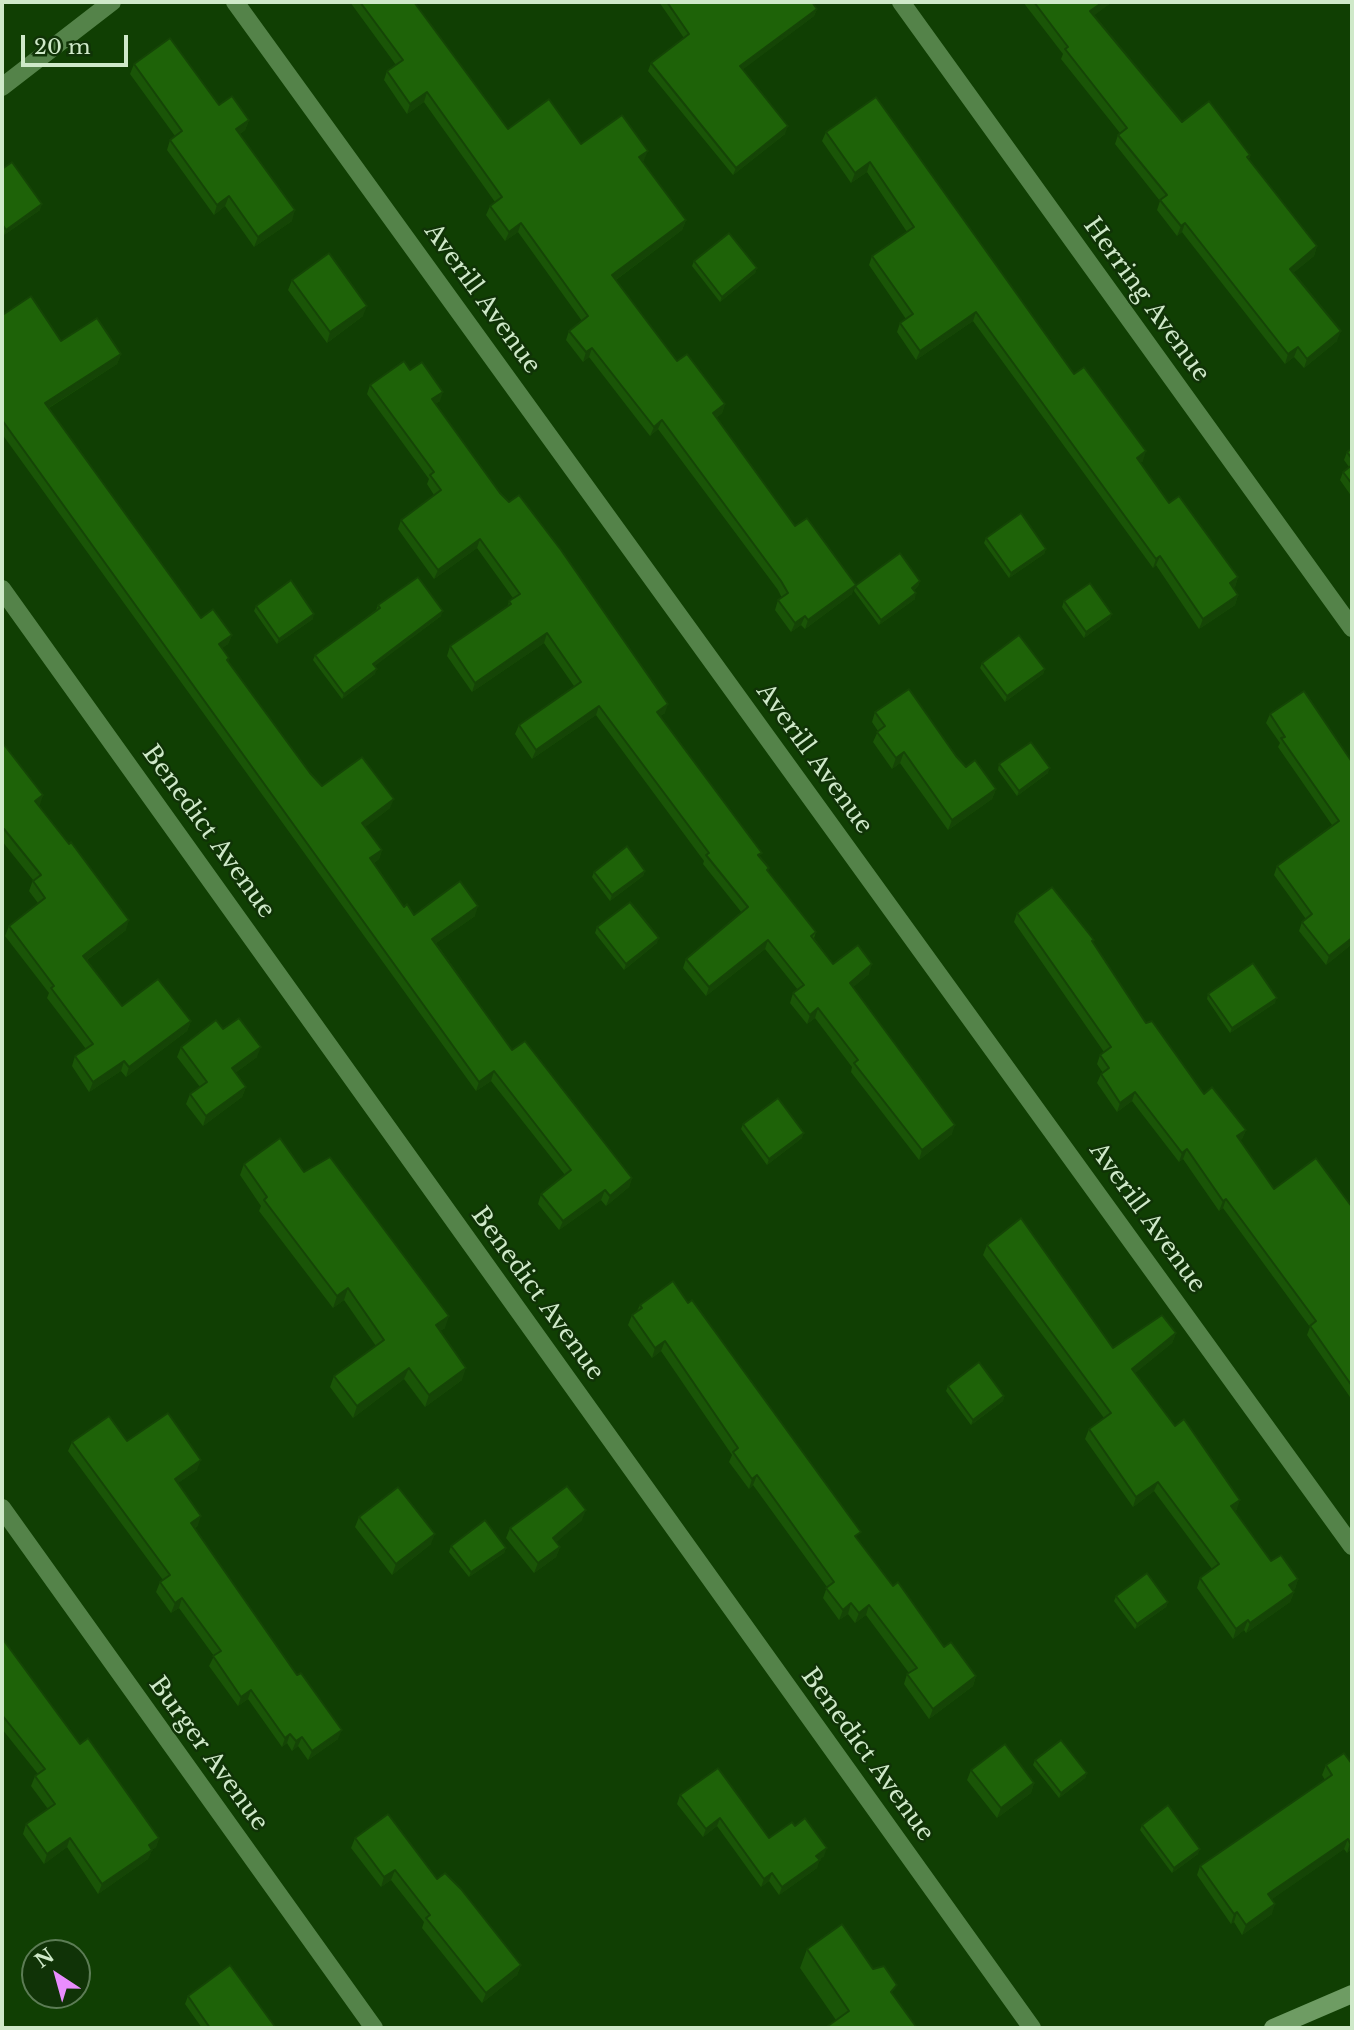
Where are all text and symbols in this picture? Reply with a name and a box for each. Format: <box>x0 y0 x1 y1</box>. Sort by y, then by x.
scale bar <box>24 21 131 65</box>
text: 20 m <box>34 34 91 60</box>
street label: Herring Avenue <box>1077 212 1215 388</box>
street label: Averill Avenue <box>418 218 546 380</box>
street label: Averill Avenue <box>750 678 878 840</box>
street label: Benedict Avenue <box>136 740 280 924</box>
street label: Averill Avenue <box>1083 1137 1211 1299</box>
street label: Benedict Avenue <box>465 1202 609 1386</box>
street label: Benedict Avenue <box>795 1663 939 1847</box>
street label: Burger Avenue <box>142 1671 274 1837</box>
north arrow <box>21 1939 91 2009</box>
text: N <box>31 1944 59 1973</box>

